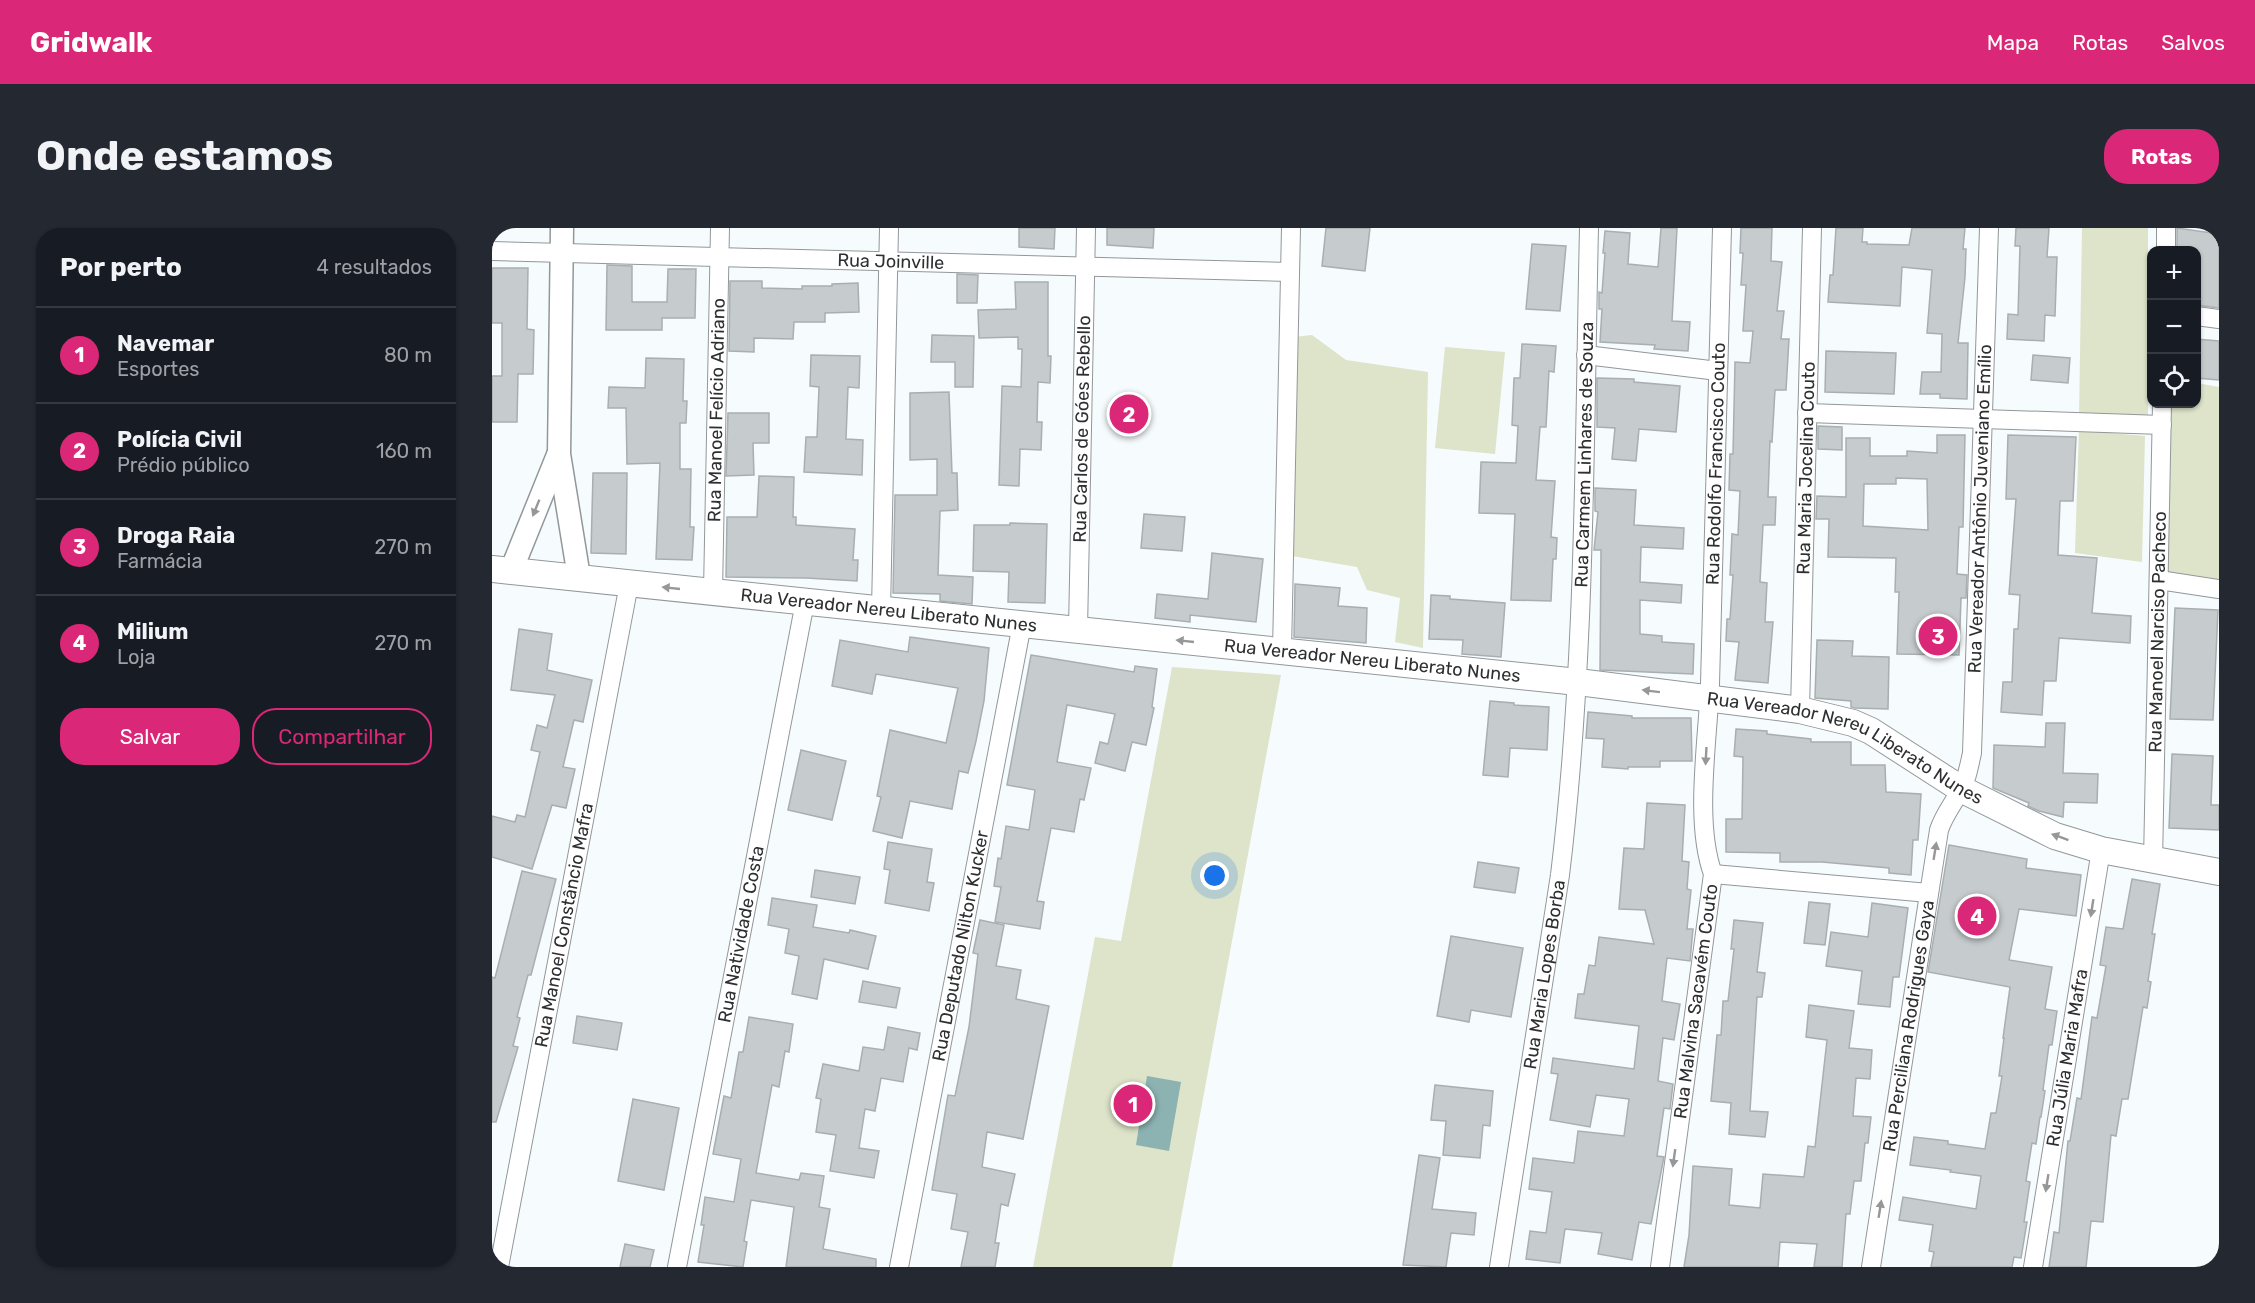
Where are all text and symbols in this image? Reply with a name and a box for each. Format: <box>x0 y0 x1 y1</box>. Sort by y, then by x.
text: Gridwalk <box>30 26 152 59</box>
text: Mapa <box>1987 30 2039 55</box>
text: Rotas <box>2072 30 2128 55</box>
text: Salvos <box>2161 30 2225 55</box>
button: Rotas <box>2104 129 2219 184</box>
text: Onde estamos <box>36 131 333 181</box>
map controls <box>2147 246 2201 408</box>
button: + <box>2147 246 2201 300</box>
street label: Rua Joinville <box>837 249 945 274</box>
text: Por perto <box>60 252 182 283</box>
text: 4 resultados <box>317 255 432 279</box>
street label: Rua Manoel Felício Adriano <box>703 298 730 522</box>
button: − <box>2147 300 2201 354</box>
street label: Rua Carlos de Góes Rebello <box>1069 315 1095 543</box>
street label: Rua Carmem Linhares de Souza <box>1570 321 1598 588</box>
text: Navemar <box>117 330 214 357</box>
street label: Rua Rodolfo Francisco Couto <box>1702 342 1730 585</box>
text: 1 <box>75 343 84 367</box>
text: 80 m <box>384 343 432 367</box>
street label: Rua Vereador Antônio Juveniano Emílio <box>1964 344 1996 674</box>
button: locate <box>2147 354 2201 408</box>
text: Esportes <box>117 357 200 381</box>
street label: Rua Maria Jocelina Couto <box>1792 361 1820 575</box>
pin: 2 <box>1110 392 1148 436</box>
text: Polícia Civil <box>117 426 242 453</box>
text: 2 <box>73 439 86 463</box>
text: 160 m <box>376 439 432 463</box>
text: Prédio público <box>117 453 250 477</box>
one-way arrow <box>531 499 540 517</box>
street label: Rua Manoel Narciso Pacheco <box>2144 511 2171 753</box>
text: Droga Raia <box>117 522 235 549</box>
text: 3 <box>73 535 86 559</box>
text: 270 m <box>375 535 432 559</box>
text: Farmácia <box>117 549 203 573</box>
one-way arrow <box>661 583 680 593</box>
street label: Rua Vereador Nereu Liberato Nunes <box>740 584 1038 637</box>
pin: 3 <box>1918 614 1958 658</box>
text: Milium <box>117 618 188 645</box>
text: 4 <box>73 631 86 655</box>
text: 270 m <box>375 631 432 655</box>
street label: Rua Vereador Nereu Liberato Nunes <box>1223 634 1522 687</box>
one-way arrow <box>1176 636 1195 646</box>
text: Loja <box>117 645 156 669</box>
one-way arrow <box>1642 686 1661 696</box>
street label: Rua Vereador Nereu Liberato Nunes <box>1706 687 1987 809</box>
button: Salvar <box>60 708 240 765</box>
button: Compartilhar <box>252 708 432 765</box>
one-way arrow <box>1702 747 1711 766</box>
street label: Rua Manoel Constâncio Mafra <box>530 801 598 1049</box>
street label: Rua Deputado Nilton Kucker <box>928 828 993 1063</box>
one-way arrow <box>2051 832 2069 841</box>
one-way arrow <box>1931 841 1940 860</box>
street label: Rua Natividade Costa <box>713 844 769 1024</box>
your location <box>1200 861 1229 890</box>
street label: Rua Maria Lopes Borba <box>1519 878 1570 1071</box>
street label: Rua Malvina Sacavém Couto <box>1669 883 1723 1120</box>
pin: 4 <box>1958 894 1996 938</box>
street label: Rua Perciliana Rodrigues Gaya <box>1878 899 1939 1153</box>
one-way arrow <box>2087 899 2096 918</box>
street label: Rua Júlia Maria Mafra <box>2042 967 2092 1148</box>
pin: 1 <box>1114 1082 1152 1126</box>
one-way arrow <box>1670 1148 1679 1167</box>
one-way arrow <box>2042 1174 2051 1193</box>
one-way arrow <box>1875 1200 1884 1219</box>

